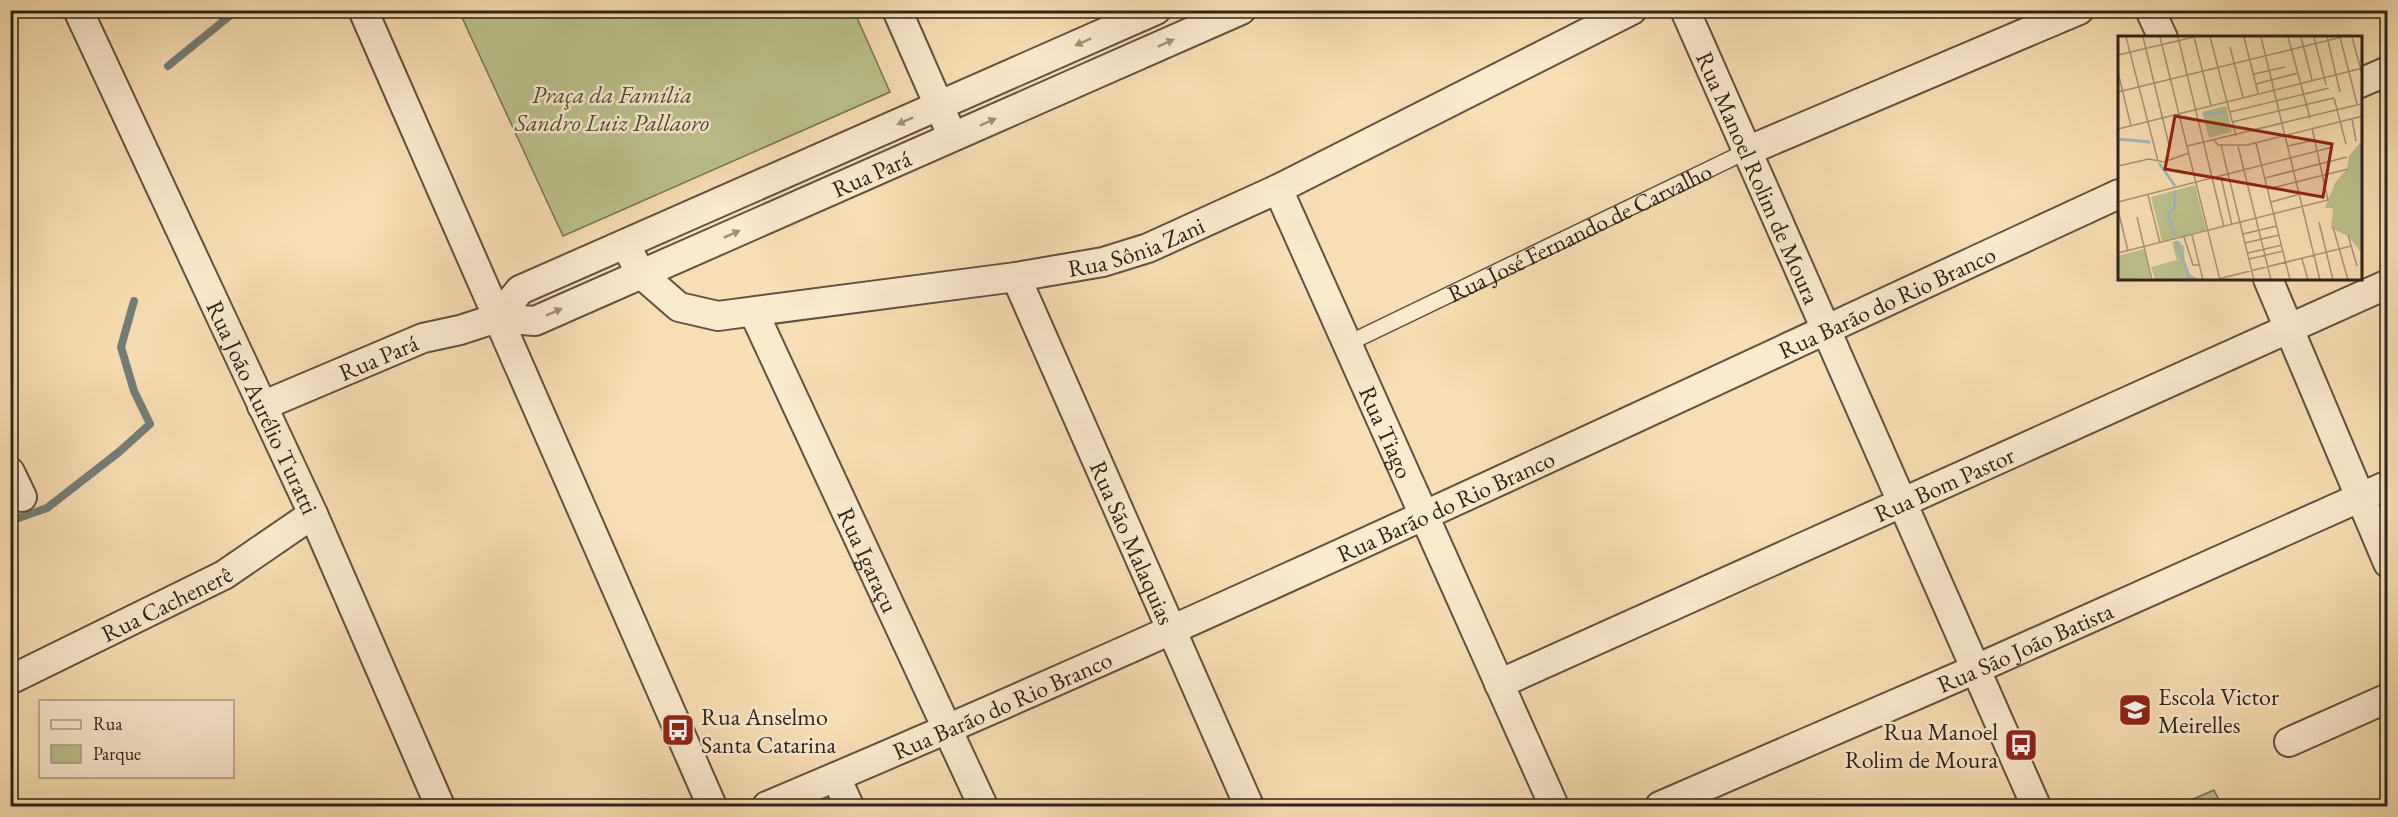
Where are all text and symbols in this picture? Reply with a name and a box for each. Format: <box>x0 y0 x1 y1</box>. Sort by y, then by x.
inset map <box>2118 36 2362 280</box>
one-way arrow <box>1075 38 1092 47</box>
one-way arrow <box>1158 38 1176 48</box>
street label: Rua Manoel Rolim de Moura <box>1690 46 1828 309</box>
park label: Praça da Família Sandro Luiz Pallaoro <box>514 79 709 138</box>
one-way arrow <box>895 116 913 126</box>
one-way arrow <box>979 116 997 126</box>
street label: Rua Pará <box>827 142 916 204</box>
street label: Rua José Fernando de Carvalho <box>1442 155 1717 309</box>
street label: Rua Sônia Zani <box>1065 209 1209 283</box>
one-way arrow <box>724 229 742 239</box>
street label: Rua Barão do Rio Branco <box>1773 238 2000 365</box>
street label: Rua João Aurélio Turatti <box>200 295 326 519</box>
one-way arrow <box>545 307 563 317</box>
street label: Rua Pará <box>334 326 423 387</box>
street label: Rua Tiago <box>1352 381 1421 483</box>
street label: Rua Bom Pastor <box>1869 439 2019 529</box>
street label: Rua Barão do Rio Branco <box>1332 442 1559 569</box>
street label: Rua São Malaquias <box>1083 456 1183 629</box>
street label: Rua Igaraçu <box>831 502 906 618</box>
street label: Rua Cachenerê <box>96 559 238 649</box>
street label: Rua São João Batista <box>1932 594 2118 700</box>
street label: Rua Barão do Rio Branco <box>888 643 1117 766</box>
place label: Escola Victor Meirelles <box>2158 681 2279 740</box>
school or university icon: Escola Victor Meirelles <box>2117 692 2153 728</box>
legend <box>39 700 234 778</box>
place label: Rua Anselmo Santa Catarina <box>701 701 837 760</box>
text: Rua <box>93 712 123 735</box>
bus stop icon: Rua Anselmo Santa Catarina <box>660 712 696 748</box>
place label: Rua Manoel Rolim de Moura <box>1845 716 1998 775</box>
bus stop icon: Rua Manoel Rolim de Moura <box>2003 727 2039 763</box>
text: Parque <box>93 742 141 765</box>

